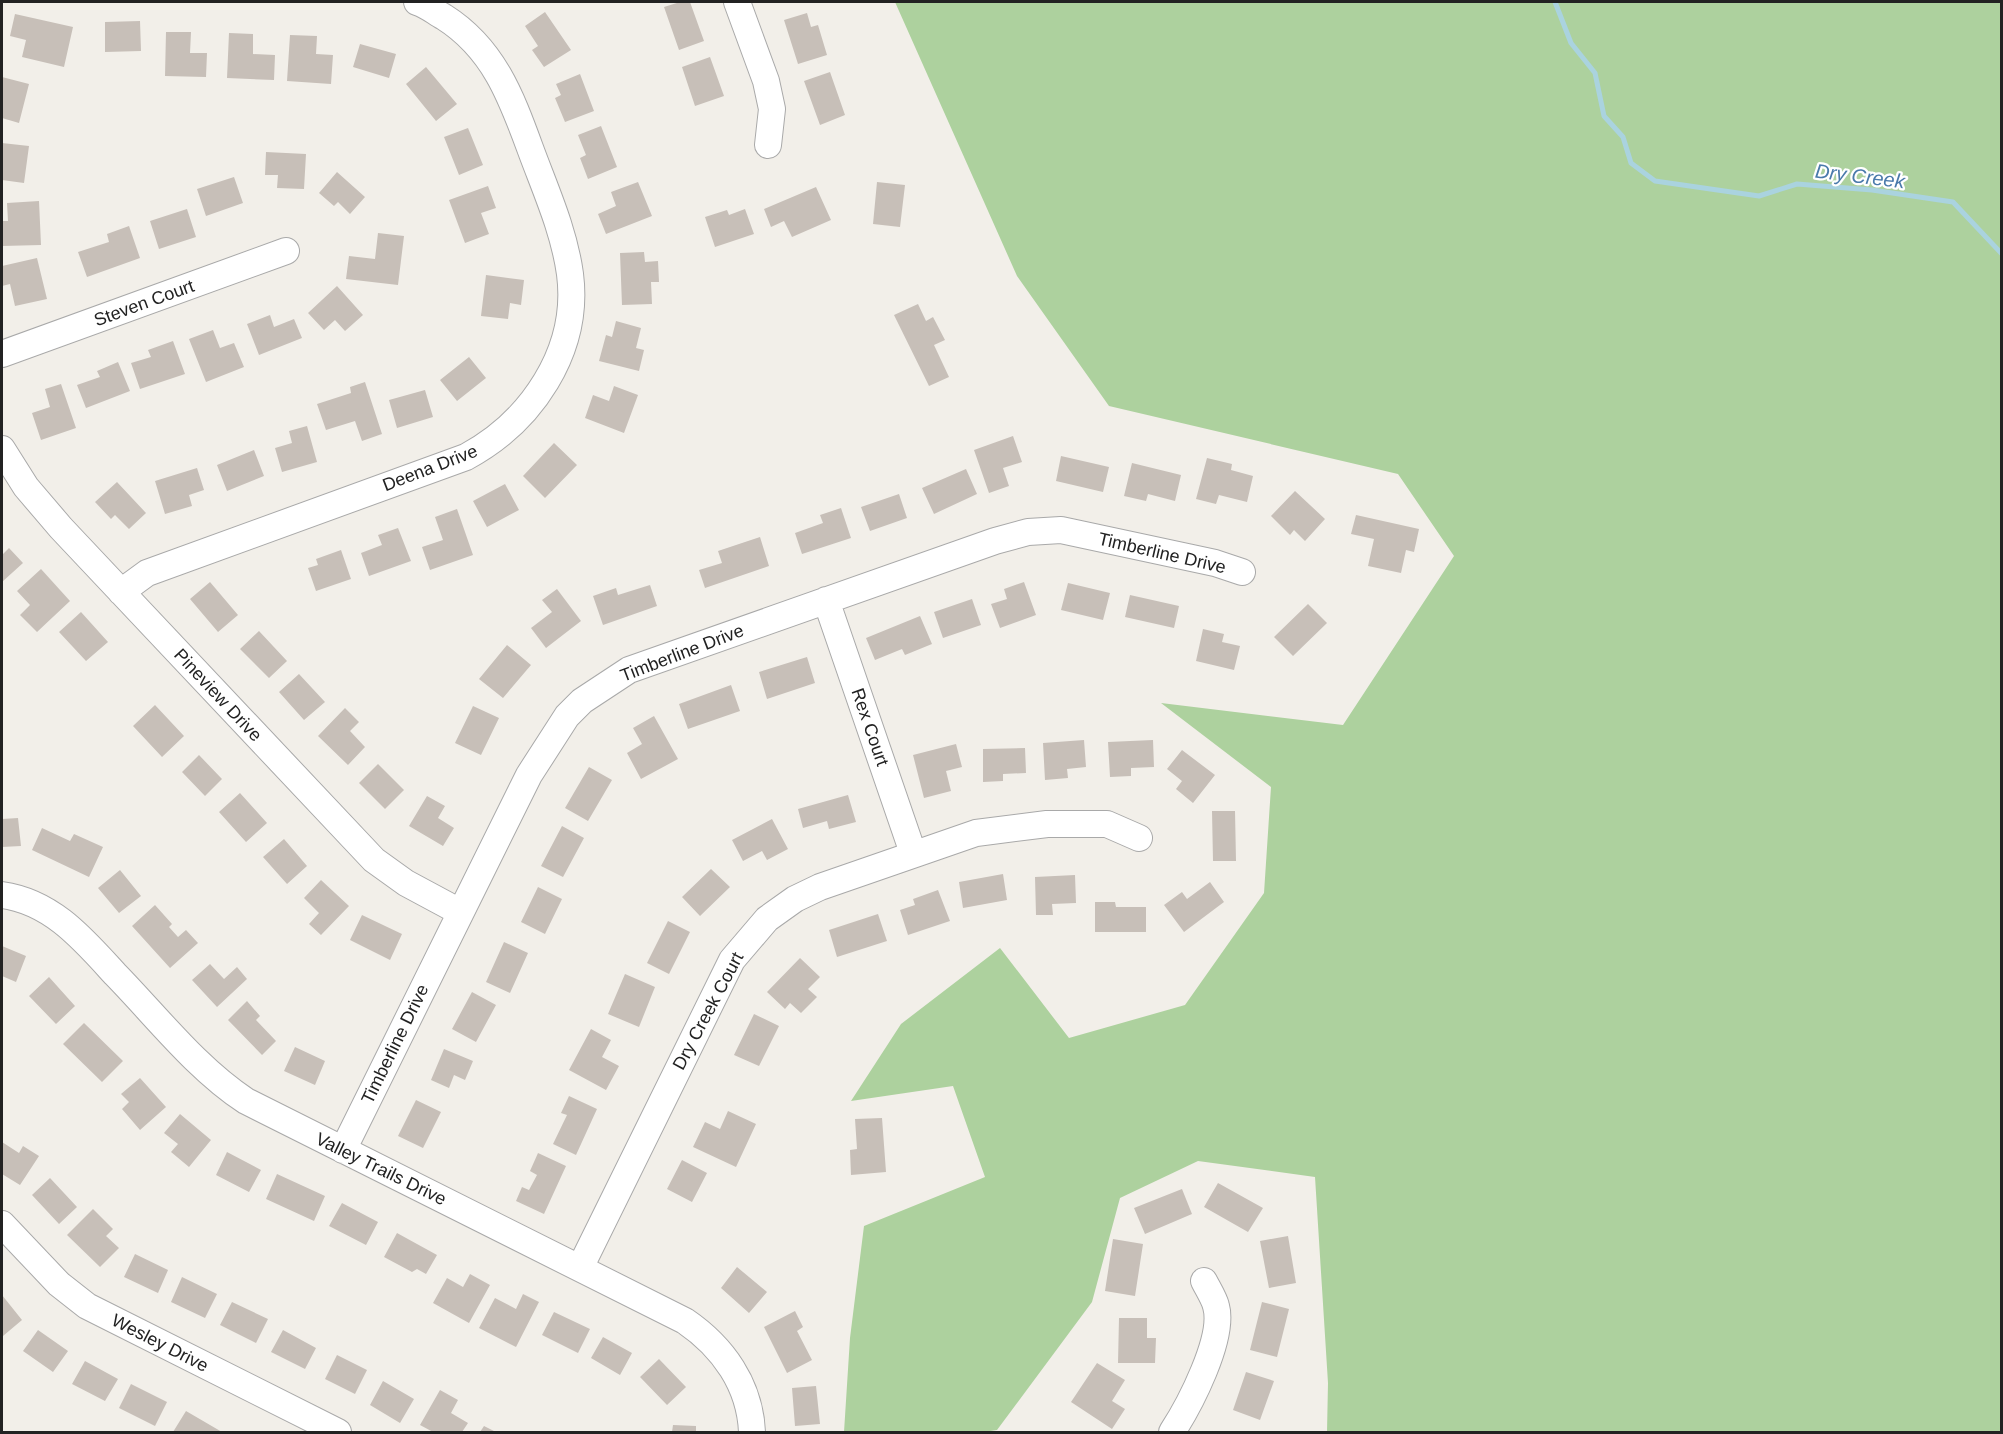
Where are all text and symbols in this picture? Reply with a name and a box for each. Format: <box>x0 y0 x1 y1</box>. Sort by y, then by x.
water label: Dry Creek <box>1814 160 1907 193</box>
street label: Steven Court <box>91 276 197 330</box>
street label: Deena Drive <box>380 441 480 495</box>
street label: Timberline Drive <box>1096 529 1228 577</box>
street label: Timberline Drive <box>618 620 746 686</box>
street label: Pineview Drive <box>170 645 266 745</box>
street label: Rex Court <box>847 685 893 769</box>
street label: Dry Creek Court <box>669 949 747 1073</box>
street label: Timberline Drive <box>357 981 433 1107</box>
street label: Valley Trails Drive <box>312 1129 450 1209</box>
street label: Wesley Drive <box>108 1310 212 1376</box>

